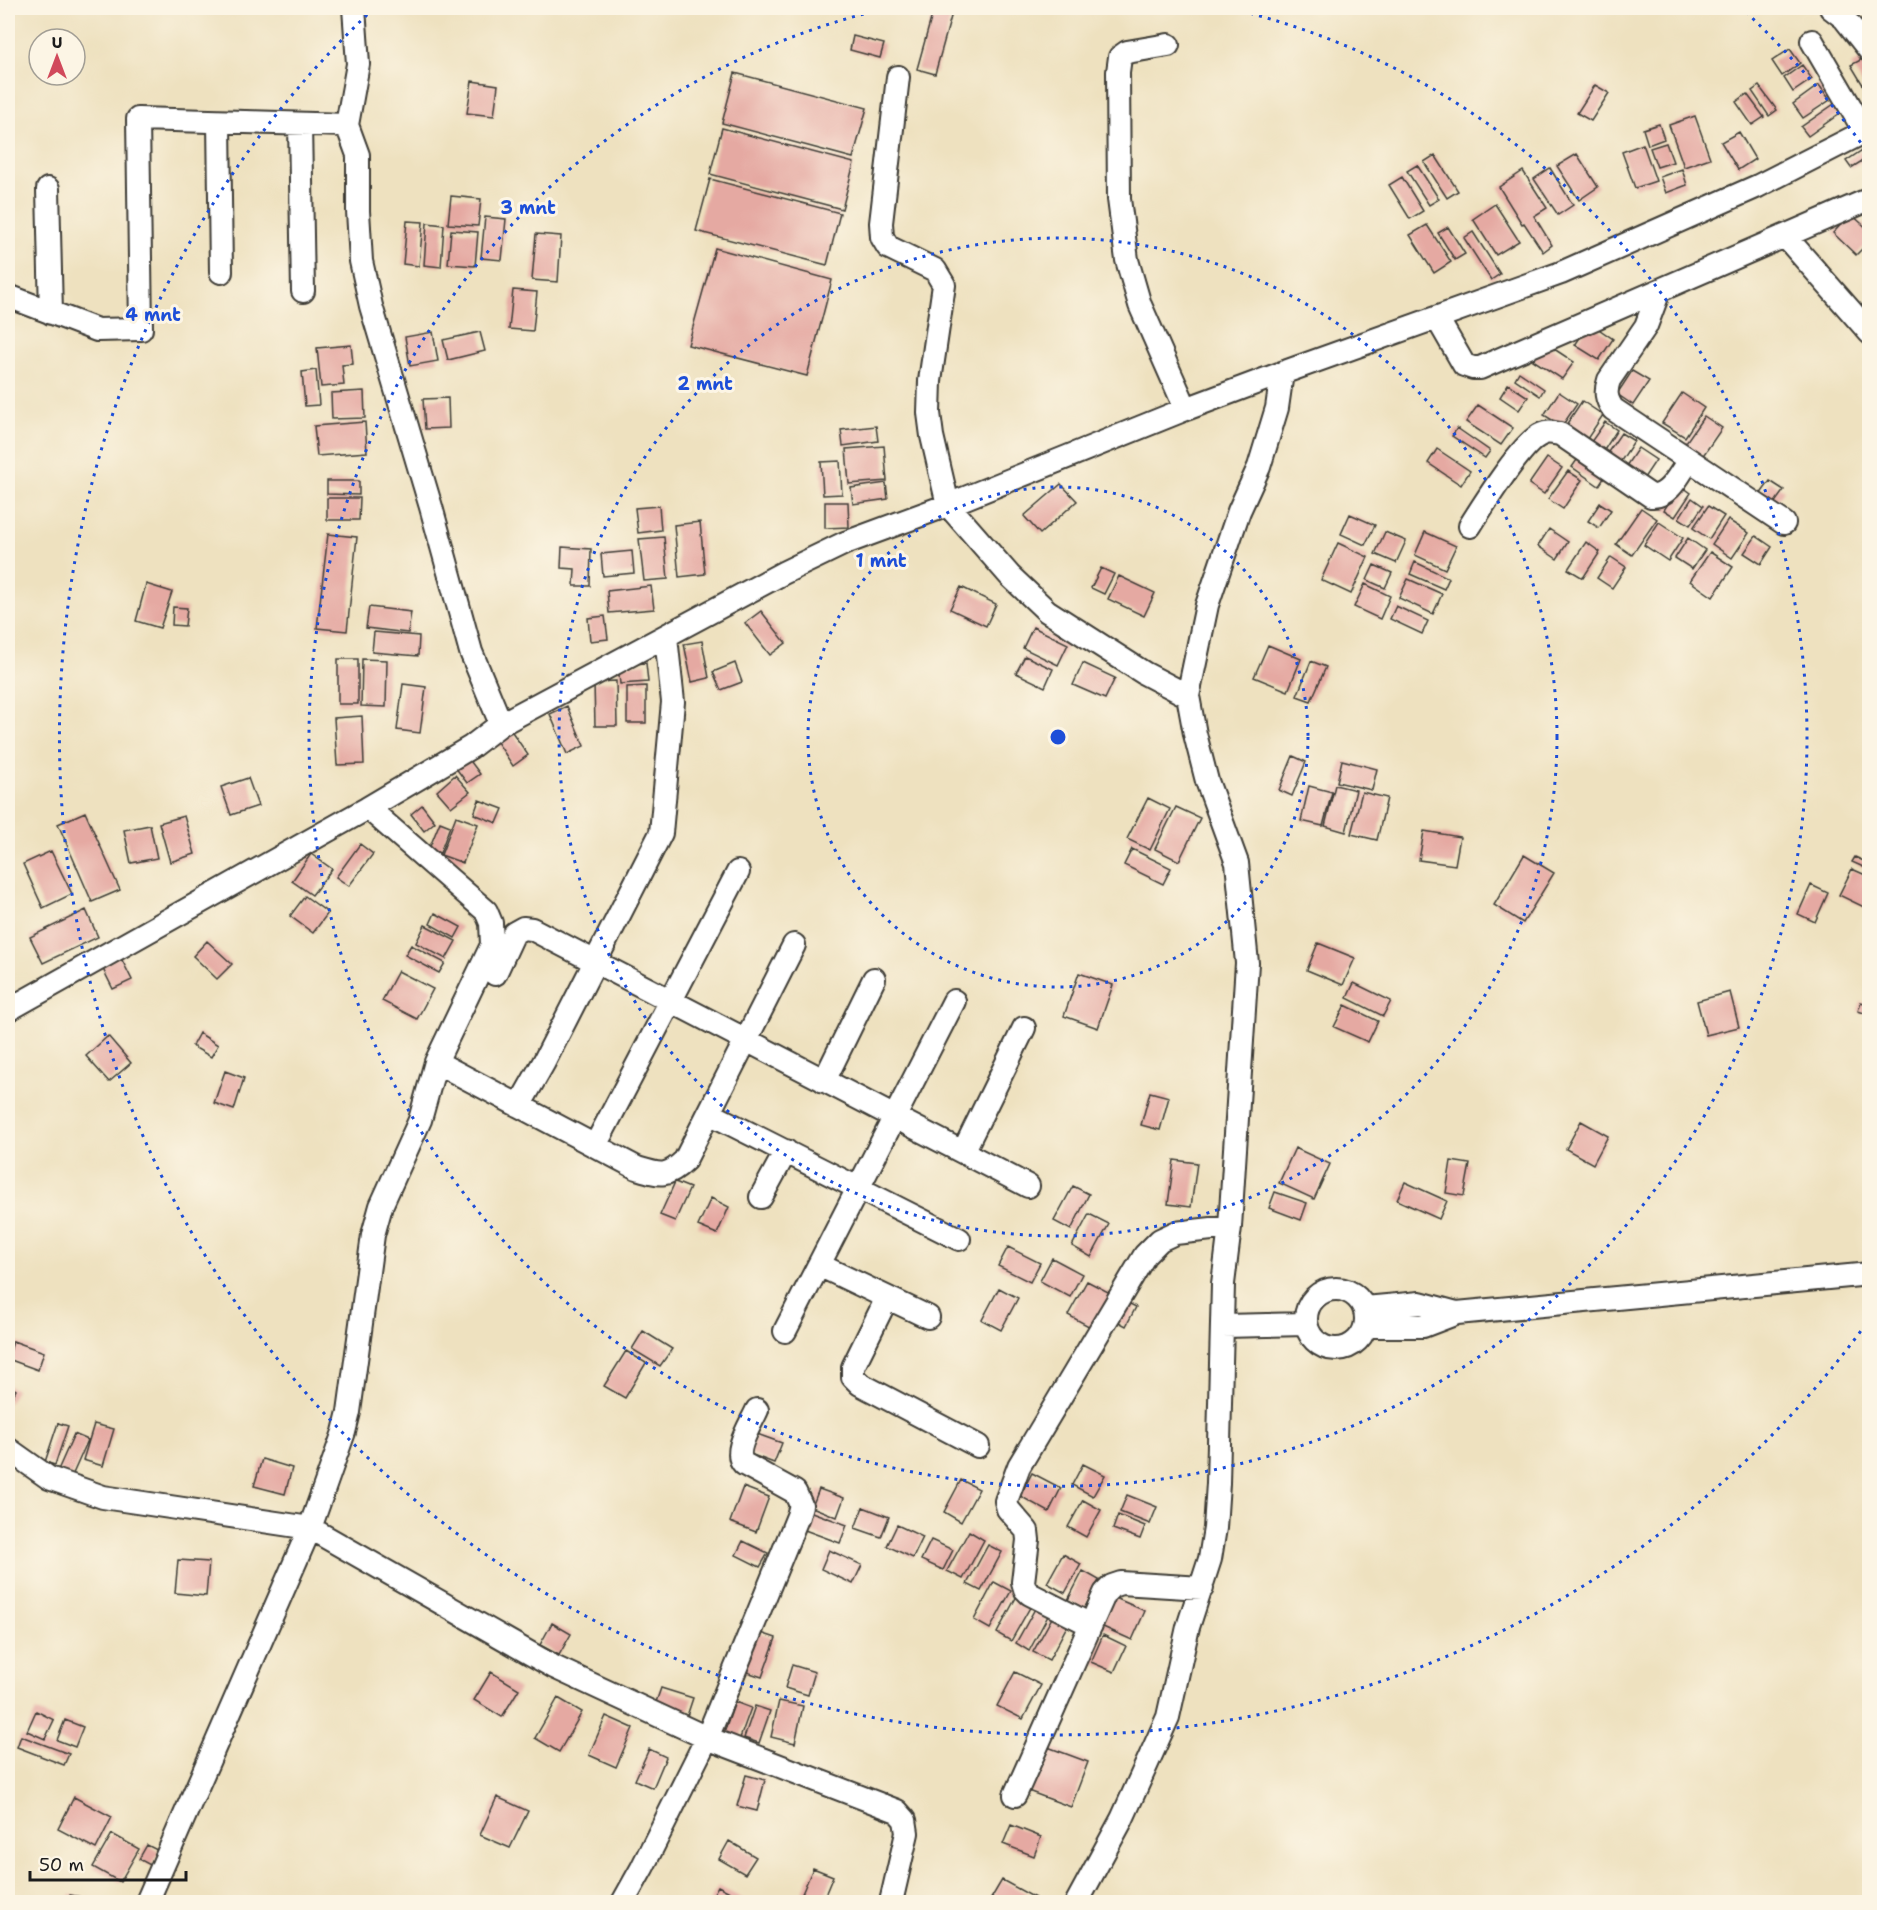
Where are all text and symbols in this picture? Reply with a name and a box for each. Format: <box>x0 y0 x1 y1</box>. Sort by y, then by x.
north arrow <box>27 27 87 87</box>
text: U <box>52 32 63 53</box>
text: 3 mnt <box>500 196 556 220</box>
text: 4 mnt <box>125 303 181 327</box>
text: 2 mnt <box>677 372 733 396</box>
text: 1 mnt <box>855 549 907 573</box>
centre of rings <box>1048 727 1068 747</box>
scale bar <box>30 1844 186 1882</box>
text: 50 m <box>39 1853 84 1877</box>

